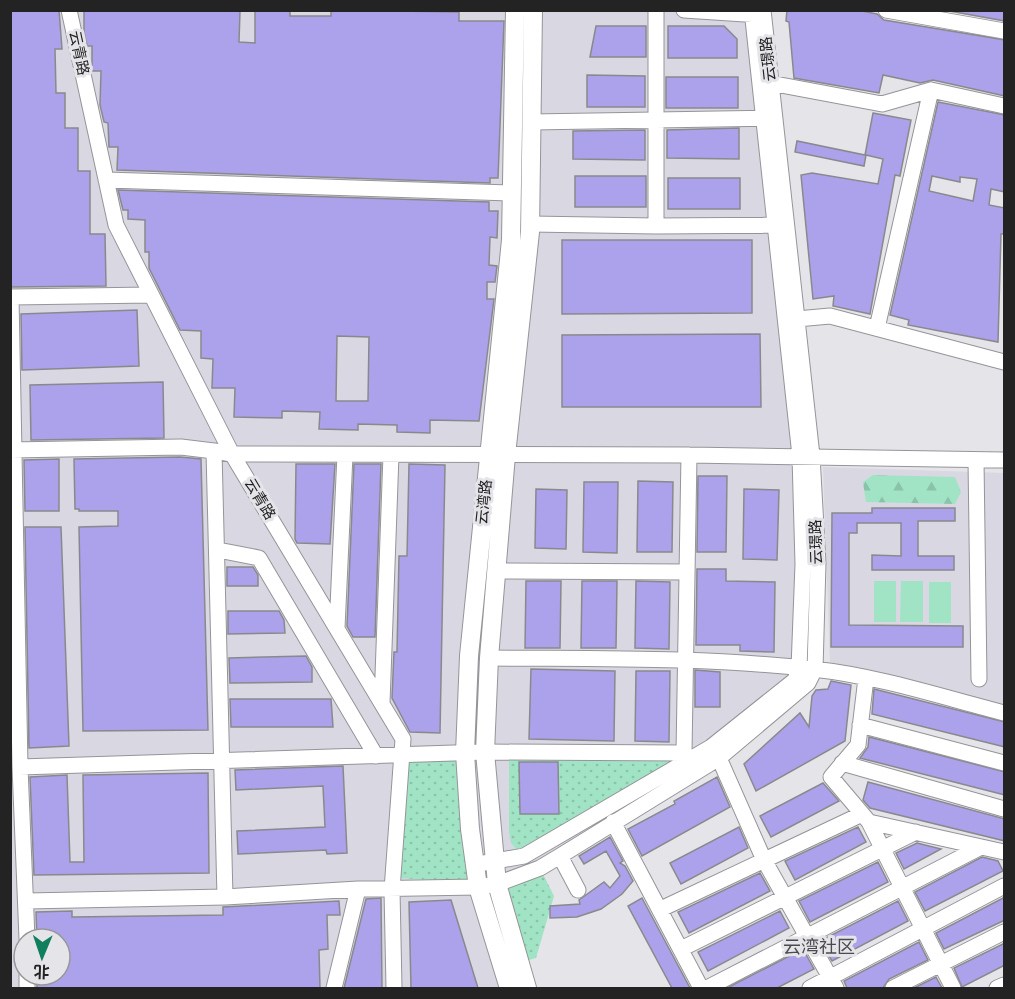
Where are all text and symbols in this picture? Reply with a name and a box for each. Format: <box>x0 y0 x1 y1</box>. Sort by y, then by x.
street label: 云青路 <box>65 28 96 77</box>
street label: 云璟路 <box>753 36 780 83</box>
street label: 云青路 <box>240 473 283 523</box>
street label: 云湾路 <box>469 478 496 525</box>
street label: 云璟路 <box>802 519 827 565</box>
north arrow <box>12 927 72 987</box>
district label: 云湾社区 <box>783 932 855 959</box>
text: 北 <box>33 961 50 985</box>

